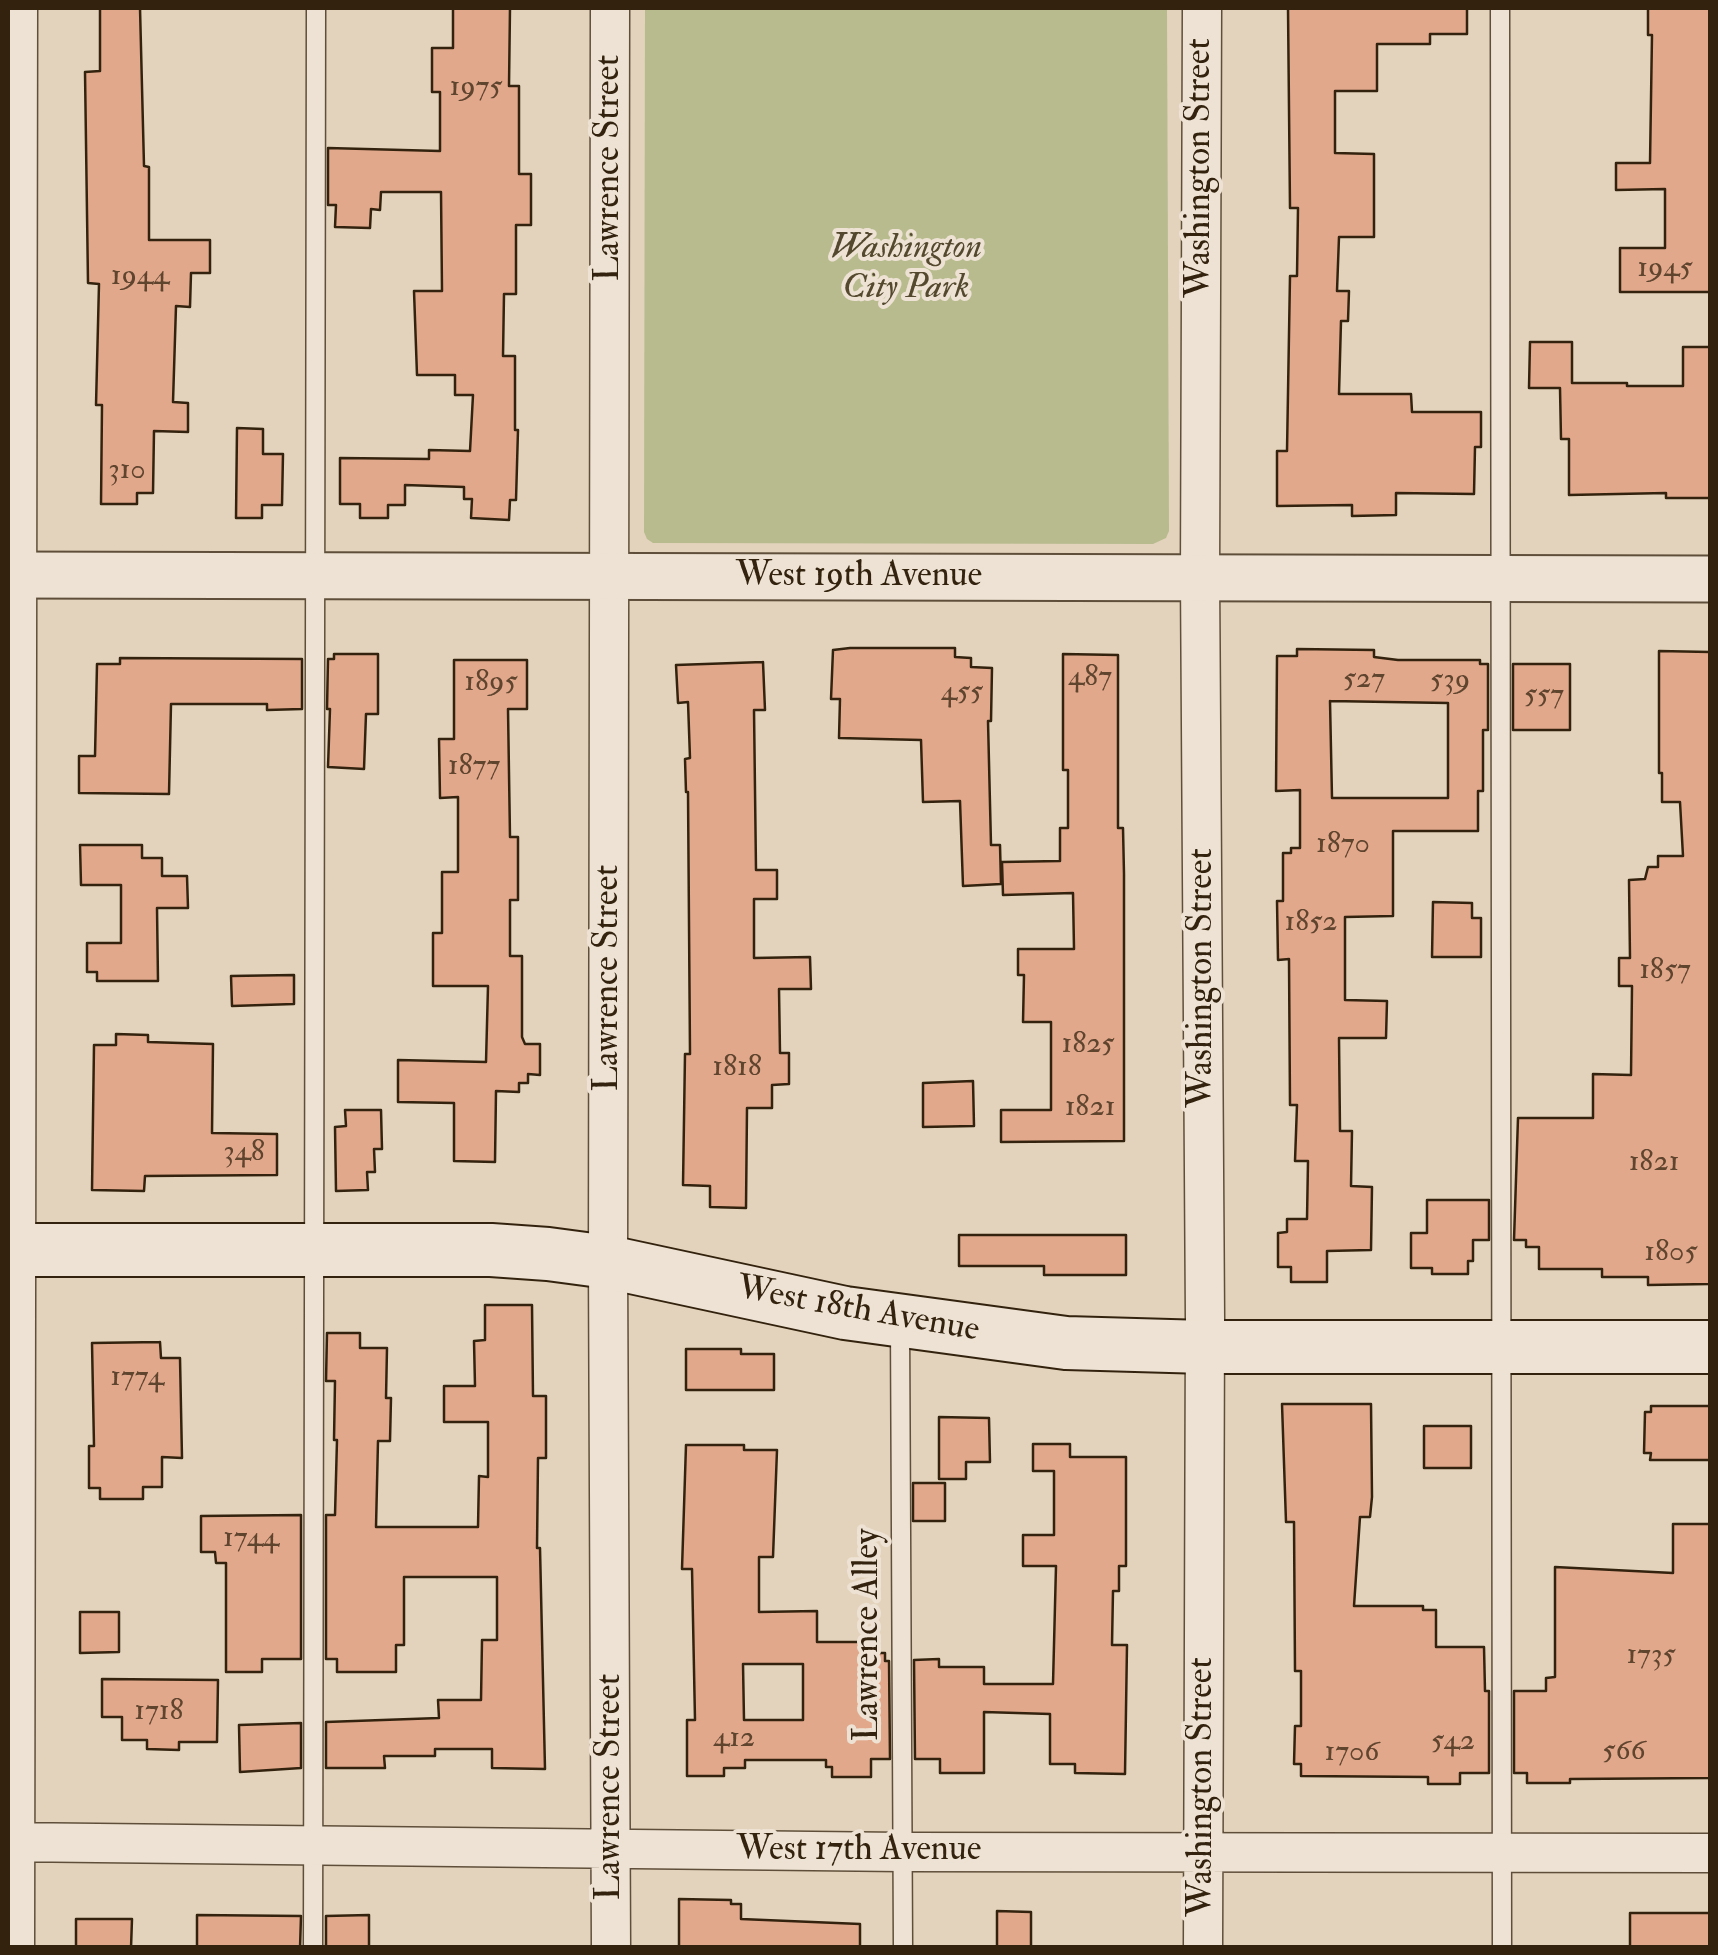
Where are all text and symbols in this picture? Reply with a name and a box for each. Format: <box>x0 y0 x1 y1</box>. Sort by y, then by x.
street label: Washington Street <box>1180 38 1222 298</box>
street label: Lawrence Street <box>589 55 631 281</box>
house number: 1975 <box>450 71 502 107</box>
park label: Washington City Park <box>830 228 982 310</box>
house number: 1945 <box>1637 252 1693 288</box>
house number: 1944 <box>111 260 169 296</box>
house number: 310 <box>108 454 146 490</box>
street label: West 19th Avenue <box>736 556 982 598</box>
house number: 487 <box>1068 661 1112 697</box>
house number: 527 <box>1343 663 1385 699</box>
house number: 539 <box>1430 664 1470 700</box>
house number: 1895 <box>464 666 518 702</box>
house number: 455 <box>941 676 983 712</box>
house number: 557 <box>1524 679 1564 715</box>
house number: 1877 <box>448 750 500 786</box>
house number: 1870 <box>1316 828 1370 864</box>
street label: Washington Street <box>1182 848 1224 1108</box>
street label: Lawrence Street <box>588 865 630 1091</box>
house number: 1852 <box>1284 906 1338 942</box>
house number: 1857 <box>1639 954 1691 990</box>
house number: 1825 <box>1061 1028 1115 1064</box>
house number: 1818 <box>712 1051 762 1087</box>
house number: 1821 <box>1065 1091 1115 1127</box>
house number: 348 <box>223 1136 265 1172</box>
house number: 1821 <box>1629 1146 1679 1182</box>
house number: 1805 <box>1644 1236 1698 1272</box>
street label: West 18th Avenue <box>734 1269 982 1353</box>
house number: 1774 <box>110 1361 164 1397</box>
house number: 1744 <box>223 1522 279 1558</box>
street label: Lawrence Alley <box>848 1529 890 1741</box>
house number: 1735 <box>1626 1639 1676 1675</box>
street label: Washington Street <box>1182 1657 1224 1917</box>
street label: Lawrence Street <box>590 1674 632 1900</box>
house number: 1718 <box>134 1695 184 1731</box>
house number: 412 <box>713 1722 755 1758</box>
house number: 542 <box>1431 1725 1475 1761</box>
house number: 566 <box>1602 1735 1646 1771</box>
house number: 1706 <box>1325 1736 1379 1772</box>
street label: West 17th Avenue <box>737 1830 981 1872</box>

